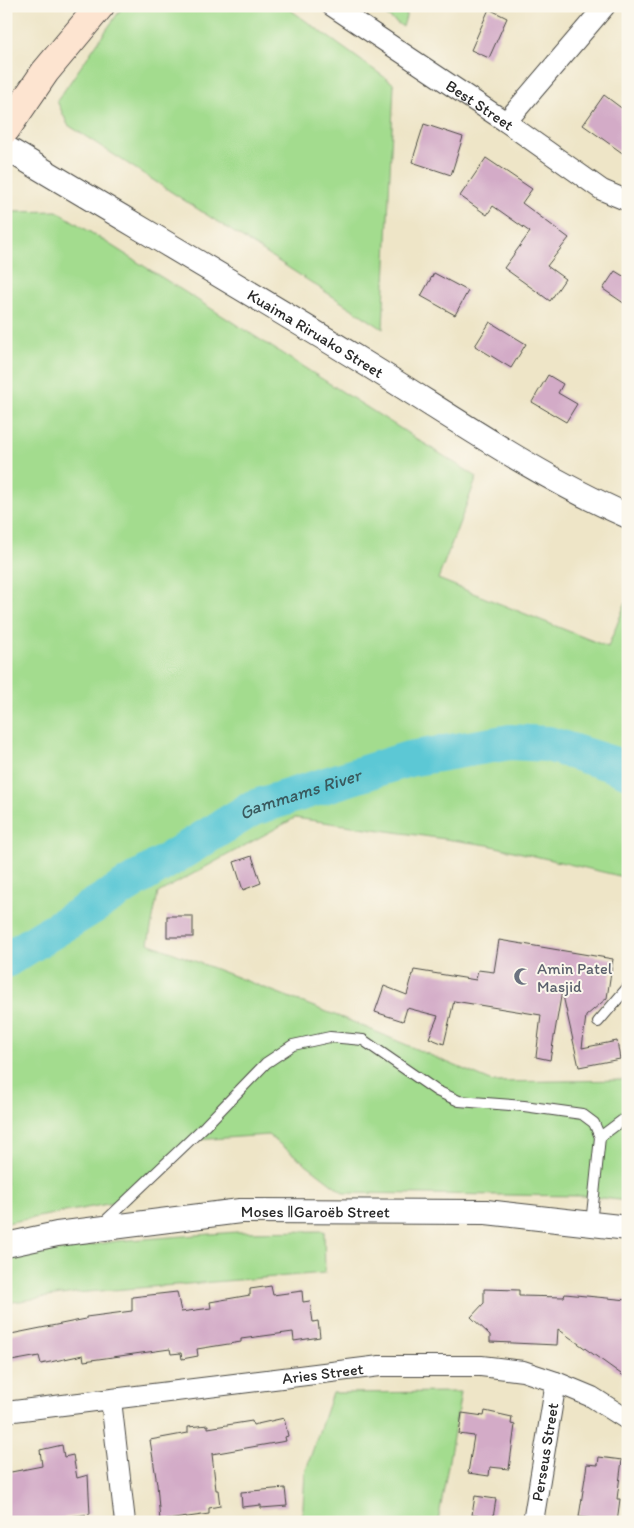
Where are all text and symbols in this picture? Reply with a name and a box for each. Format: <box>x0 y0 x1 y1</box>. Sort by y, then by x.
street label: Best Street <box>443 75 518 134</box>
street label: Kuaima Riruako Street <box>244 285 387 382</box>
water label: Gammams River <box>235 763 365 825</box>
place label: Amin Patel Masjid <box>537 959 613 996</box>
mosque icon: Amin Patel Masjid <box>513 967 533 987</box>
street label: Moses ǁGaroëb Street <box>241 1202 390 1221</box>
street label: Aries Street <box>281 1359 364 1387</box>
street label: Perseus Street <box>527 1401 562 1503</box>

